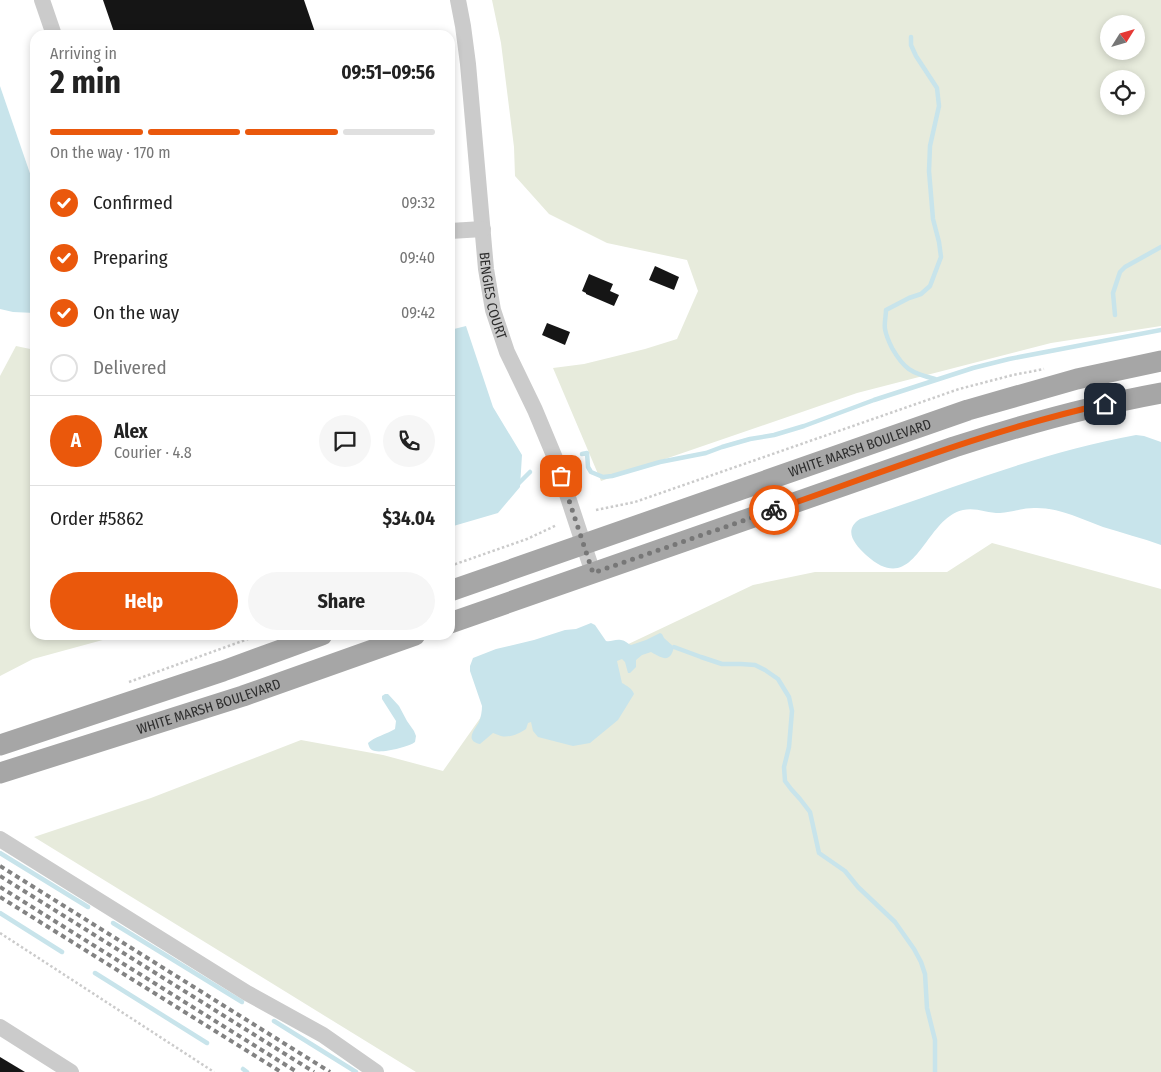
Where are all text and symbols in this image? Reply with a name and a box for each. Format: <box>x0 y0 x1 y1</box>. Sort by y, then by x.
north arrow <box>1100 15 1145 60</box>
map controls <box>1100 15 1145 115</box>
text: Arriving in <box>50 44 117 63</box>
text: 09:51–09:56 <box>341 61 435 84</box>
text: 2 min <box>50 63 121 101</box>
button: locate <box>1100 70 1145 115</box>
text: On the way · 170 m <box>50 143 170 162</box>
icon: check <box>50 189 78 217</box>
text: Confirmed <box>93 191 173 214</box>
text: 09:32 <box>401 193 435 212</box>
icon: check <box>50 244 78 272</box>
text: Preparing <box>93 246 168 269</box>
text: 09:40 <box>400 248 435 267</box>
street label: BENGIES COURT <box>476 251 511 342</box>
icon: check <box>50 299 78 327</box>
text: On the way <box>93 301 179 324</box>
text: 09:42 <box>401 303 435 322</box>
text: Delivered <box>93 356 167 379</box>
pin <box>1084 383 1126 425</box>
icon: home <box>1091 390 1119 418</box>
button: chat <box>319 415 371 467</box>
button: phone <box>383 415 435 467</box>
street label: WHITE MARSH BOULEVARD <box>786 415 933 481</box>
text: Alex <box>114 420 148 443</box>
text: A <box>71 429 81 452</box>
text: Courier · 4.8 <box>114 443 192 462</box>
pin <box>540 455 582 497</box>
icon: bag <box>547 462 575 490</box>
courier <box>749 485 799 535</box>
icon: bike <box>760 496 788 524</box>
text: Order #5862 <box>50 507 144 530</box>
text: $34.04 <box>383 507 435 530</box>
button: Help <box>50 572 238 630</box>
button: Share <box>248 572 435 630</box>
street label: WHITE MARSH BOULEVARD <box>135 675 283 738</box>

